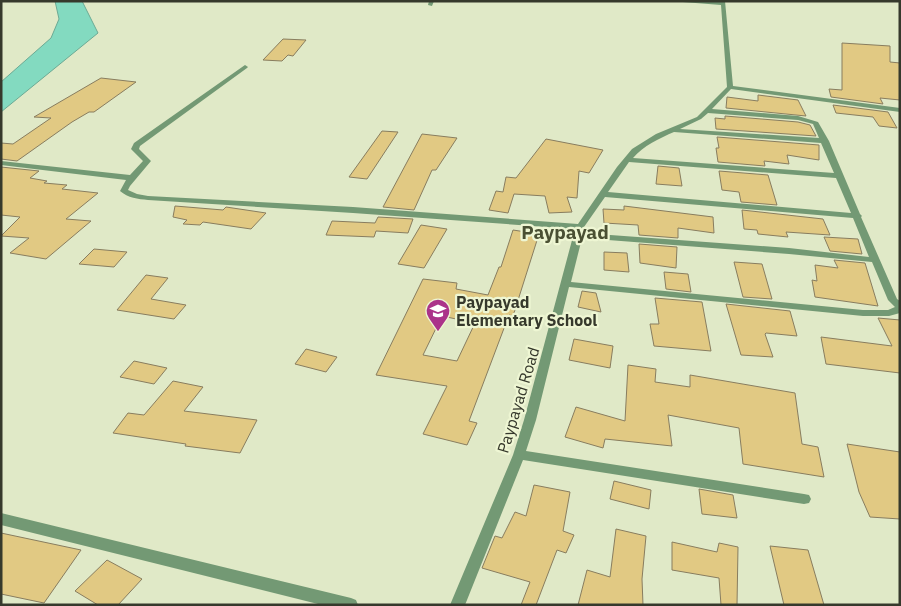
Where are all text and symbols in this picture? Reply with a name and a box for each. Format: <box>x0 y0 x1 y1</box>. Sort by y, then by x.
district label: Paypayad <box>521 220 609 244</box>
place label: Paypayad Elementary School <box>456 292 597 330</box>
school or university icon: Paypayad Elementary School <box>425 298 451 332</box>
street label: Paypayad Road <box>492 345 544 455</box>

